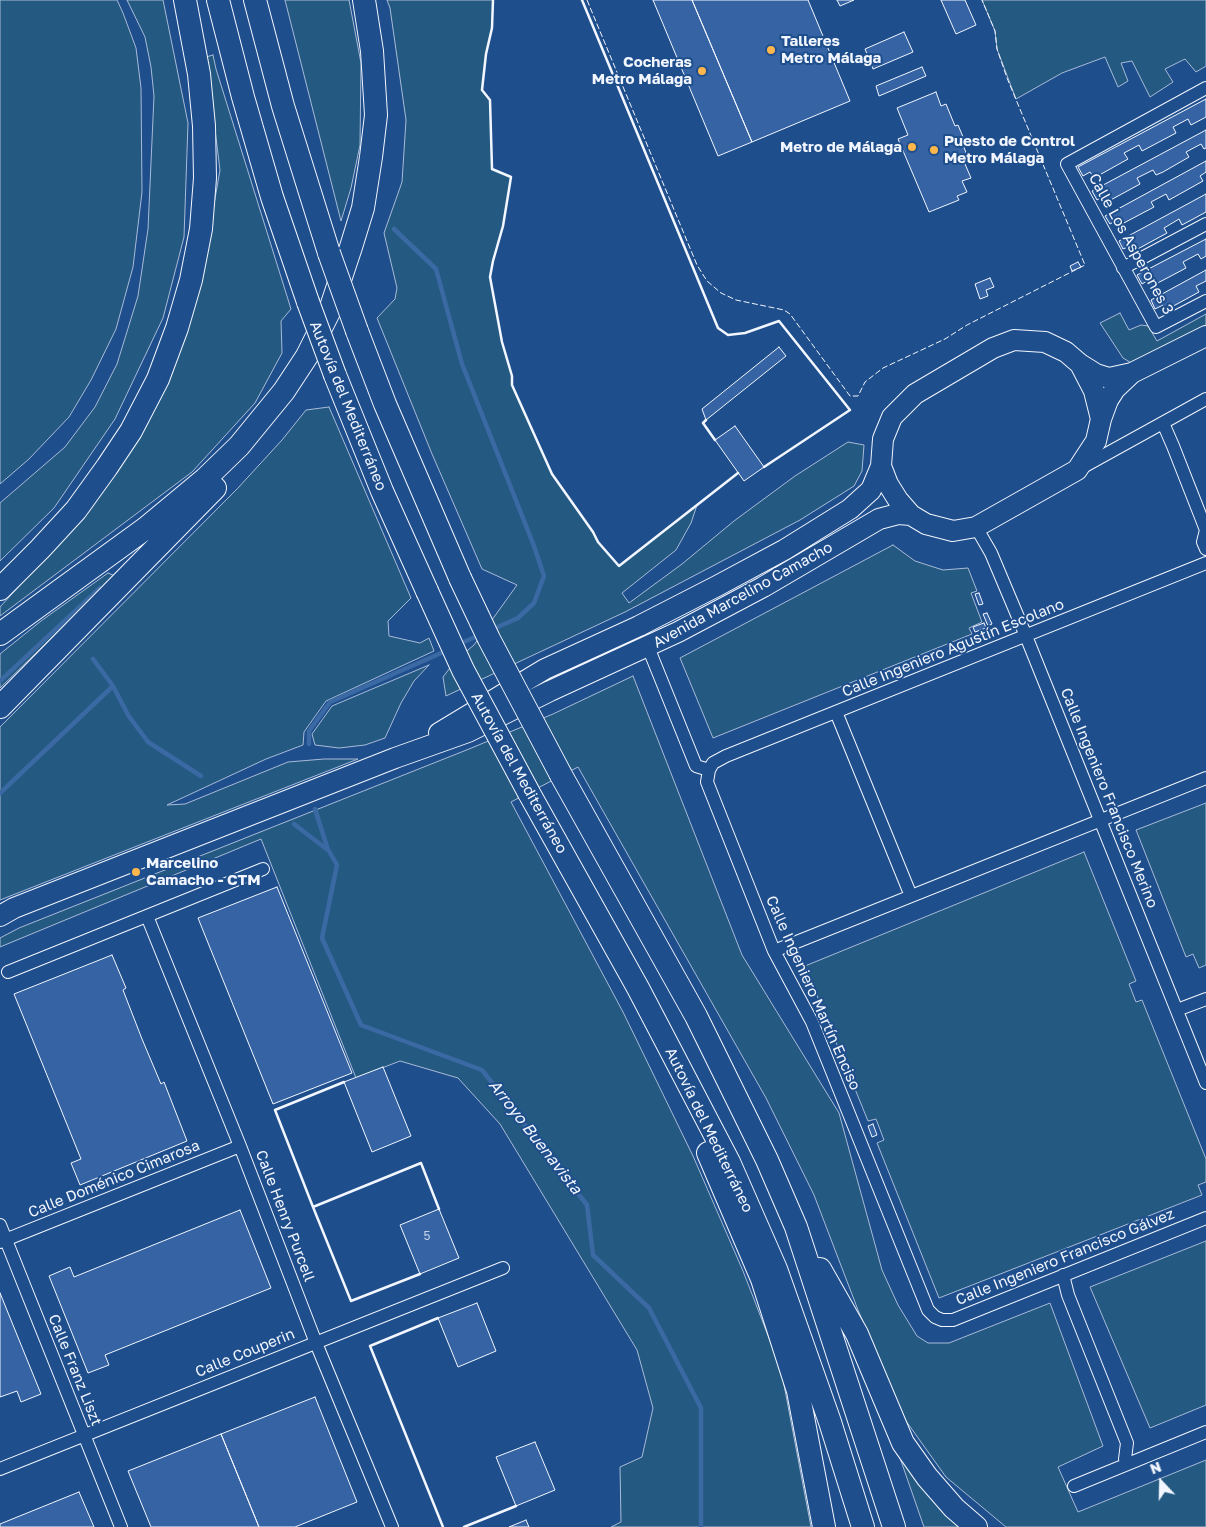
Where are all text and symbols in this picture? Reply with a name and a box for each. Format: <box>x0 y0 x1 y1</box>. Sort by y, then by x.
place label: Talleres Metro Málaga <box>781 32 881 67</box>
marker: Talleres Metro Málaga <box>765 44 777 56</box>
place label: Cocheras Metro Málaga <box>592 53 692 88</box>
marker: Cocheras Metro Málaga <box>696 65 708 77</box>
place label: Puesto de Control Metro Málaga <box>944 132 1075 167</box>
place label: Metro de Málaga <box>780 138 902 156</box>
marker: Metro de Málaga <box>906 141 918 153</box>
marker: Puesto de Control Metro Málaga <box>928 144 940 156</box>
street label: Calle Los Asperones 3 <box>1085 170 1177 318</box>
street label: Autovía del Mediterráneo <box>306 319 390 493</box>
street label: Avenida Marcelino Camacho <box>650 538 836 652</box>
street label: Calle Ingeniero Agustín Escolano <box>839 595 1067 701</box>
street label: Calle Ingeniero Francisco Merino <box>1056 685 1162 911</box>
street label: Autovía del Mediterráneo <box>467 689 571 857</box>
place label: Marcelino Camacho - CTM <box>146 854 261 889</box>
marker: Marcelino Camacho - CTM <box>130 866 142 878</box>
street label: Calle Ingeniero Martín Enciso <box>762 893 864 1093</box>
street label: Autovía del Mediterráneo <box>661 1045 757 1215</box>
water label: Arroyo Buenavista <box>484 1076 586 1198</box>
street label: Calle Doménico Cimarosa <box>26 1136 202 1222</box>
street label: Calle Henry Purcell <box>252 1148 318 1284</box>
street label: Calle Ingeniero Francisco Gálvez <box>953 1205 1177 1309</box>
house number: 5 <box>424 1229 430 1243</box>
street label: Calle Franz Liszt <box>44 1312 106 1428</box>
street label: Calle Couperin <box>193 1325 297 1381</box>
north arrow <box>1136 1457 1186 1507</box>
text: N <box>1147 1458 1163 1477</box>

